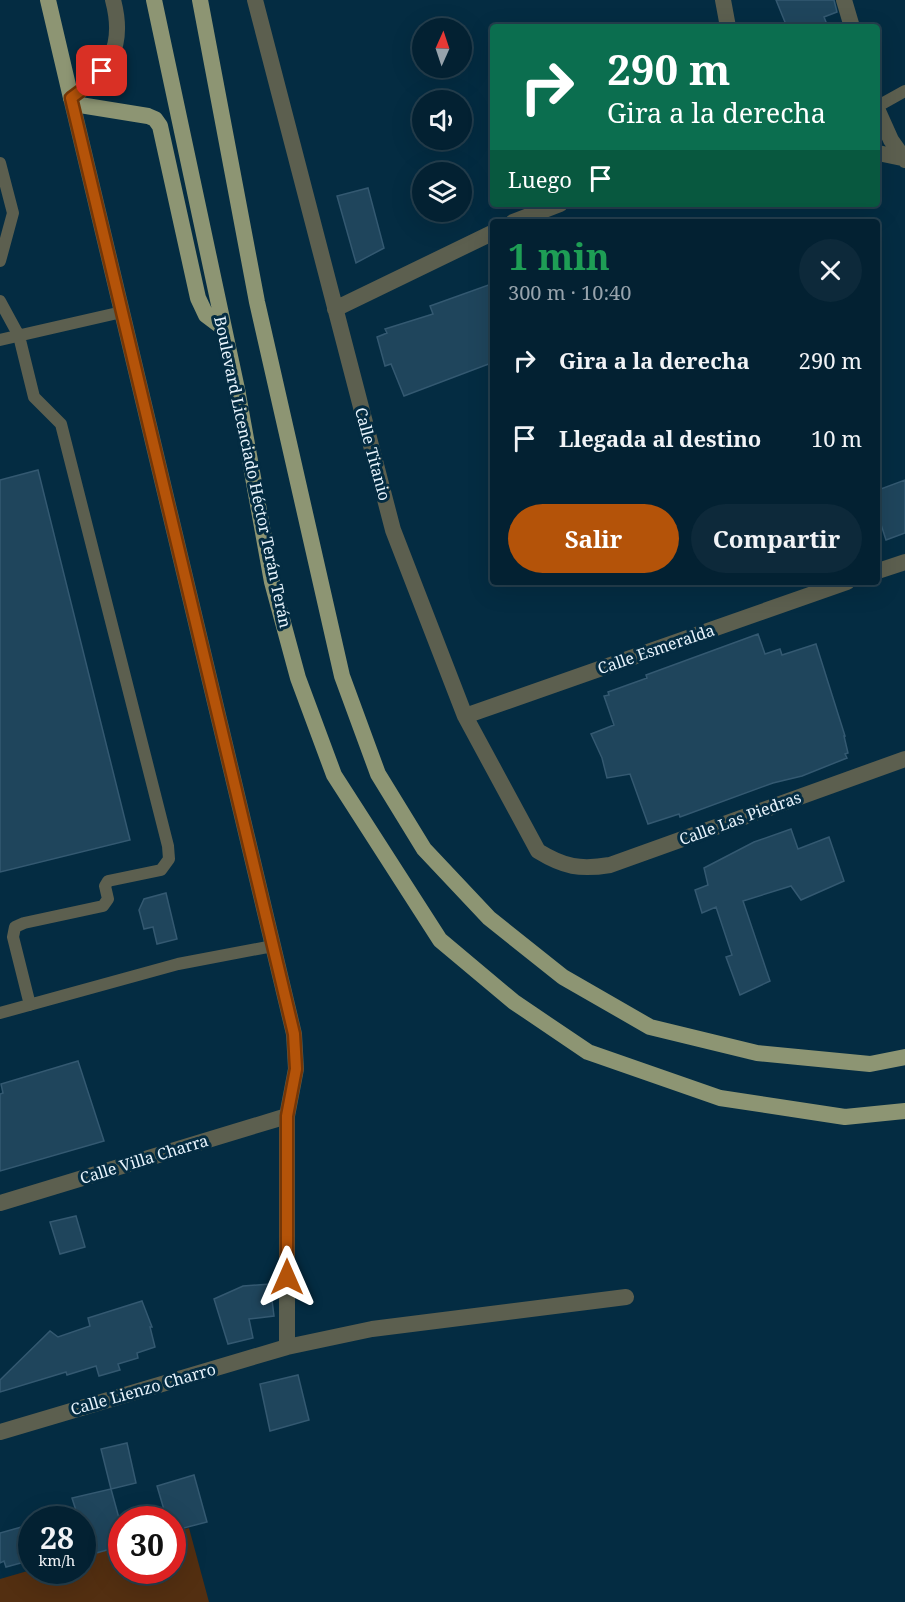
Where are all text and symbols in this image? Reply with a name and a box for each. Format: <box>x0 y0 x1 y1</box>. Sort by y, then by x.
north arrow <box>412 18 472 78</box>
map controls <box>412 18 472 222</box>
text: 290 m <box>607 40 731 97</box>
pin <box>76 45 127 96</box>
icon: right <box>508 48 586 126</box>
icon: arrive <box>85 54 118 87</box>
button: sound <box>412 90 472 150</box>
text: Gira a la derecha <box>607 94 826 131</box>
button: layers <box>412 162 472 222</box>
icon: arrive <box>584 162 617 195</box>
text: Luego <box>508 164 572 194</box>
text: 1 min <box>508 232 610 281</box>
button: close <box>799 239 862 302</box>
text: 300 m · 10:40 <box>508 279 631 306</box>
street label: Boulevard Licenciado Héctor Terán Terán <box>209 314 297 630</box>
icon: right <box>508 344 541 377</box>
text: Gira a la derecha <box>559 345 750 375</box>
text: 290 m <box>799 345 862 375</box>
street label: Calle Titanio <box>350 405 396 503</box>
icon: arrive <box>508 422 541 455</box>
text: Llegada al destino <box>559 423 761 453</box>
text: 10 m <box>811 423 862 453</box>
button: Salir <box>508 504 679 573</box>
button: Compartir <box>691 504 862 573</box>
street label: Calle Esmeralda <box>595 619 717 679</box>
street label: Calle Las Piedras <box>676 786 804 850</box>
street label: Calle Villa Charra <box>77 1129 211 1189</box>
position arrow <box>255 1245 319 1309</box>
street label: Calle Lienzo Charro <box>68 1358 218 1420</box>
speed limit sign: 30 <box>108 1506 186 1584</box>
text: 28 <box>40 1517 74 1558</box>
text: km/h <box>39 1550 75 1570</box>

